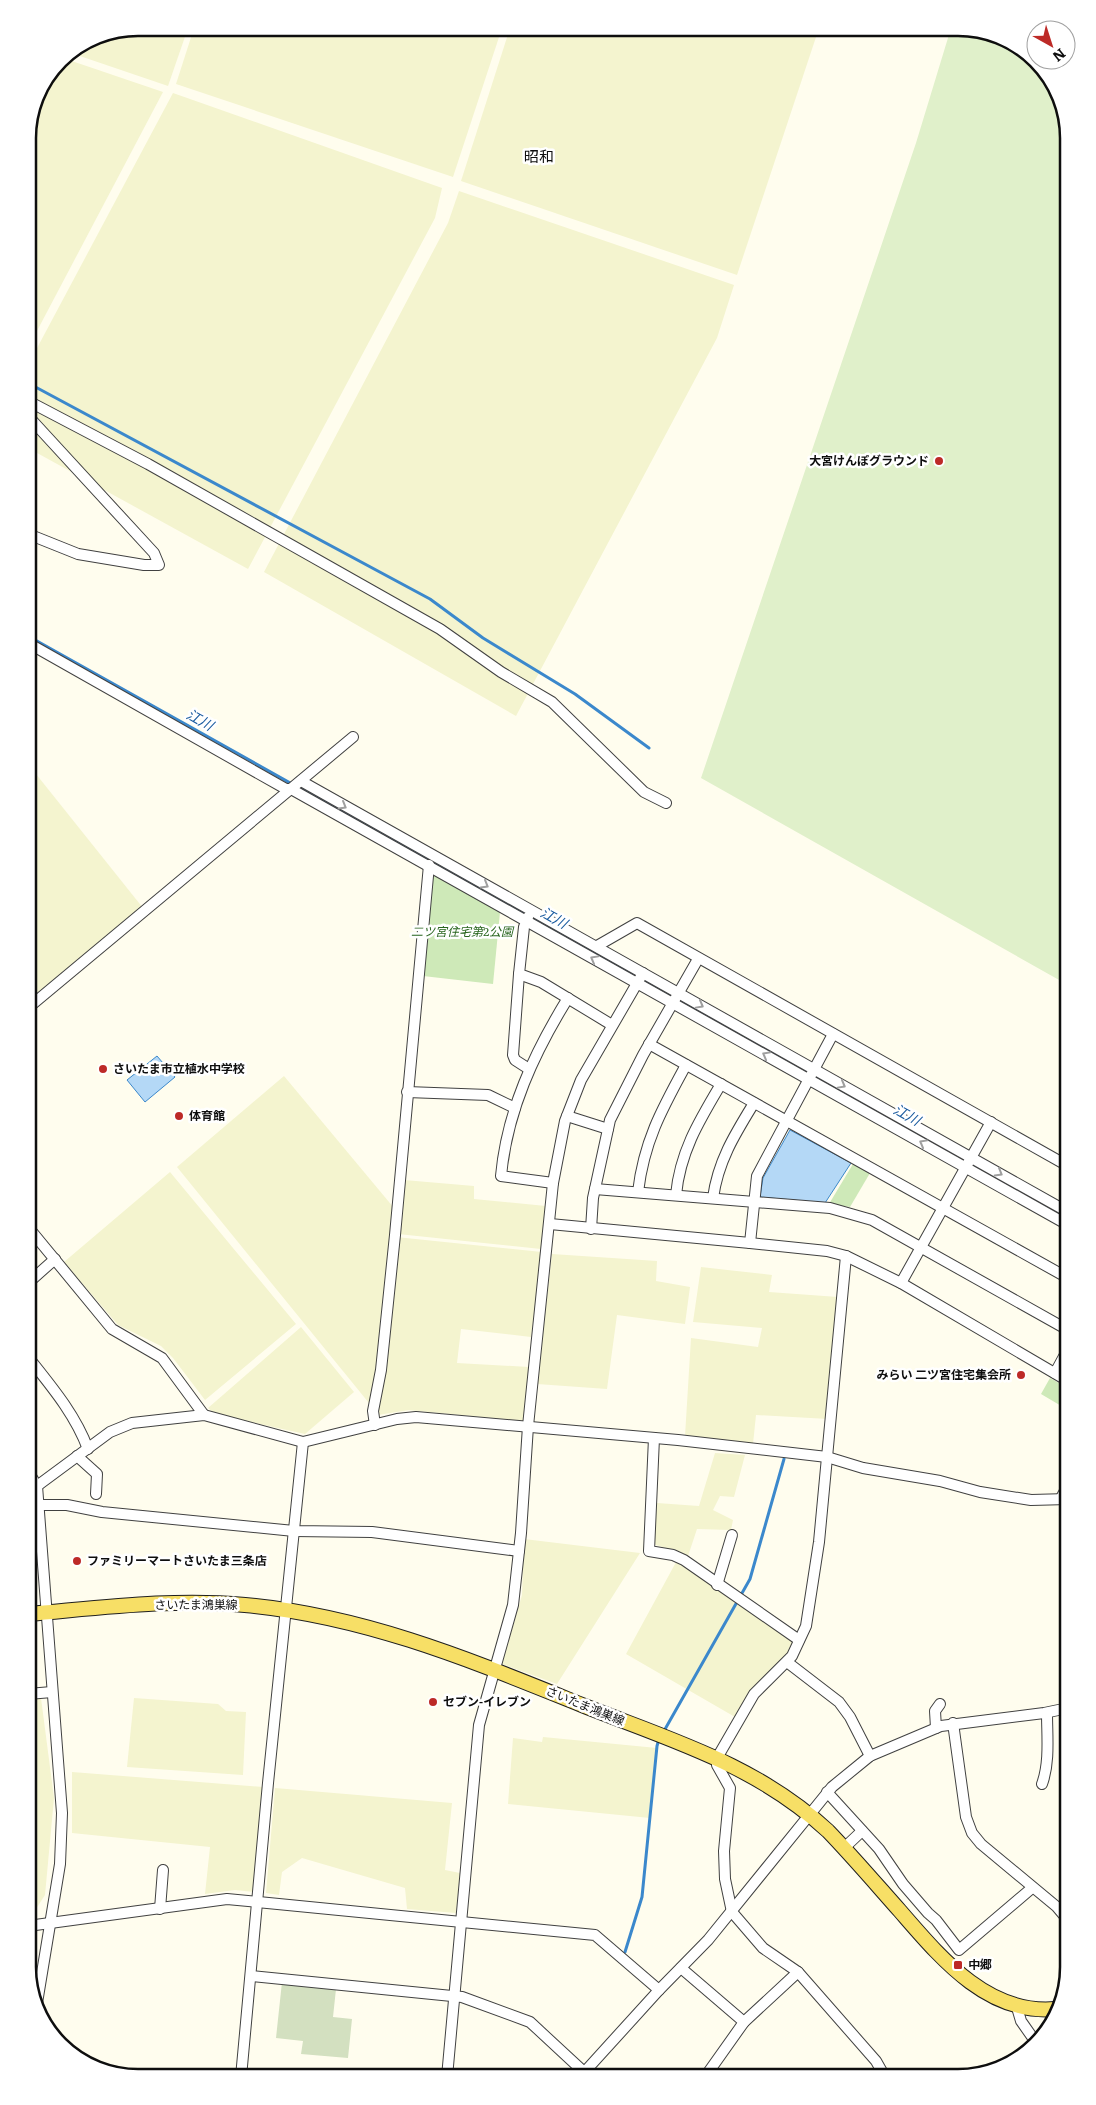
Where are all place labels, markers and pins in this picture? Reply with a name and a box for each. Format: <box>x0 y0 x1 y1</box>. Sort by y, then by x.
place label: 大宮けんぽグラウンド <box>809 451 929 469</box>
marker: 大宮けんぽグラウンド <box>933 455 945 467</box>
place label: さいたま市立植水中学校 <box>113 1059 245 1077</box>
marker: さいたま市立植水中学校 <box>97 1063 109 1075</box>
place label: 体育館 <box>189 1106 225 1124</box>
marker: 体育館 <box>173 1110 185 1122</box>
place label: みらい 二ツ宮住宅集会所 <box>877 1365 1011 1383</box>
marker: みらい 二ツ宮住宅集会所 <box>1015 1369 1027 1381</box>
place label: ファミリーマートさいたま三条店 <box>87 1551 267 1569</box>
marker: ファミリーマートさいたま三条店 <box>71 1555 83 1567</box>
place label: セブン-イレブン <box>443 1692 531 1710</box>
marker: セブン-イレブン <box>427 1696 439 1708</box>
place label: 中郷 <box>968 1955 992 1973</box>
marker: 中郷 <box>952 1959 964 1971</box>

